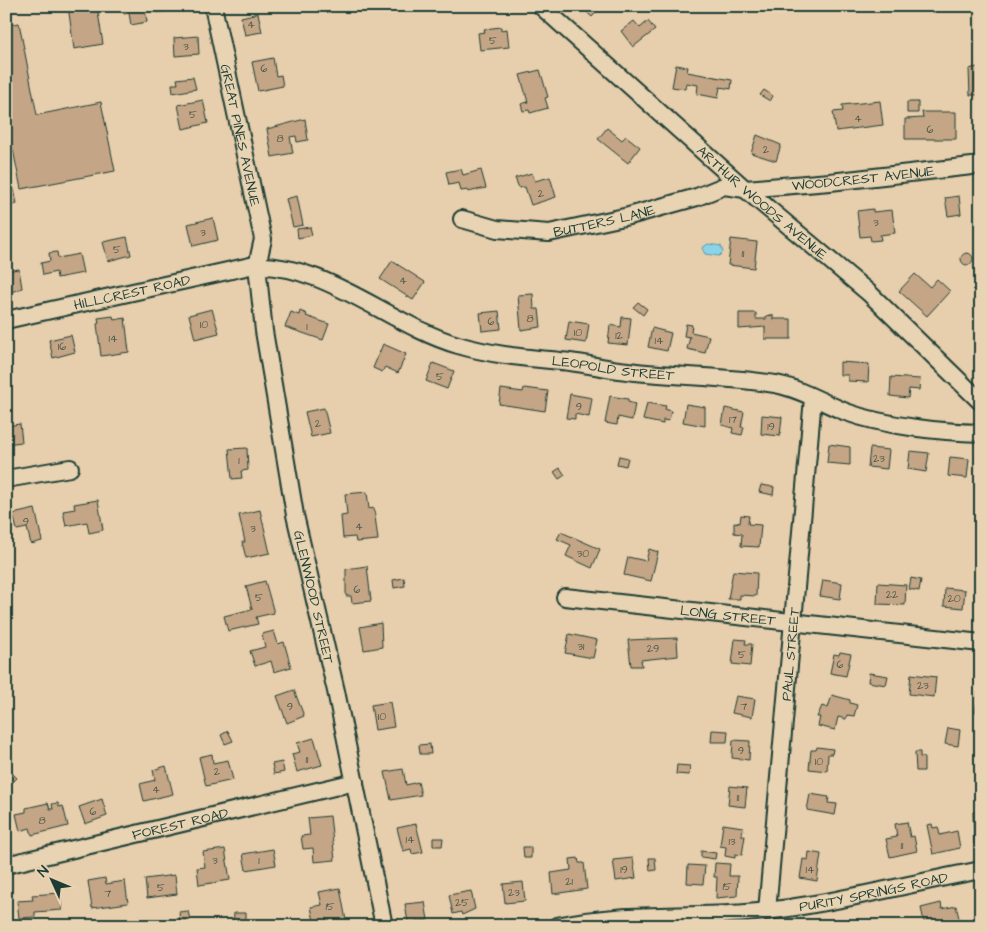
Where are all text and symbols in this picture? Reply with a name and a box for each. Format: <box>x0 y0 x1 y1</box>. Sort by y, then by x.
house number: 4 <box>247 17 255 32</box>
house number: 5 <box>489 33 497 48</box>
house number: 3 <box>183 39 189 54</box>
house number: 6 <box>261 61 268 76</box>
street label: GREAT PINES AVENUE <box>215 62 265 209</box>
house number: 5 <box>189 107 197 122</box>
house number: 4 <box>854 111 862 126</box>
house number: 6 <box>927 122 934 137</box>
house number: 8 <box>276 131 284 146</box>
street label: ARTHUR WOODS AVENUE <box>692 141 832 265</box>
house number: 2 <box>763 142 770 157</box>
street label: WOODCREST AVENUE <box>791 161 936 196</box>
house number: 2 <box>538 186 545 201</box>
street label: BUTTERS LANE <box>552 200 658 243</box>
house number: 3 <box>873 215 879 230</box>
house number: 3 <box>200 225 206 240</box>
house number: 5 <box>113 242 121 257</box>
house number: 11 <box>742 246 745 261</box>
street label: HILLCREST ROAD <box>72 270 192 316</box>
house number: 4 <box>399 273 407 288</box>
house number: 8 <box>526 311 534 326</box>
house number: 6 <box>488 314 495 329</box>
house number: 10 <box>200 317 208 332</box>
house number: 1 <box>306 319 308 334</box>
house number: 10 <box>574 325 582 340</box>
house number: 12 <box>615 328 624 343</box>
house number: 14 <box>109 331 118 346</box>
house number: 14 <box>655 333 664 348</box>
house number: 16 <box>58 339 66 354</box>
street label: LEOPOLD STREET <box>551 351 675 386</box>
house number: 5 <box>436 369 444 384</box>
house number: 9 <box>576 399 582 414</box>
house number: 17 <box>729 412 737 427</box>
house number: 2 <box>315 416 322 431</box>
house number: 19 <box>767 419 775 434</box>
house number: 23 <box>873 451 885 466</box>
house number: 1 <box>238 453 240 468</box>
house number: 9 <box>23 514 29 529</box>
house number: 4 <box>355 519 363 534</box>
house number: 3 <box>250 521 256 536</box>
street label: GLENWOOD STREET <box>288 529 338 666</box>
house number: 30 <box>577 546 589 561</box>
house number: 6 <box>354 582 361 597</box>
house number: 22 <box>886 587 899 602</box>
house number: 5 <box>255 590 263 605</box>
house number: 20 <box>947 591 961 606</box>
street label: LONG STREET <box>679 601 777 631</box>
street label: PAUL STREET <box>777 606 805 702</box>
house number: 31 <box>577 639 585 654</box>
house number: 29 <box>647 641 659 656</box>
house number: 5 <box>738 647 746 662</box>
house number: 6 <box>837 657 844 672</box>
house number: 23 <box>917 678 929 693</box>
house number: 9 <box>287 699 293 714</box>
house number: 7 <box>741 699 748 714</box>
house number: 10 <box>378 709 386 724</box>
house number: 9 <box>738 743 744 758</box>
house number: 11 <box>306 752 309 767</box>
house number: 10 <box>815 754 823 769</box>
house number: 2 <box>214 764 221 779</box>
house number: 4 <box>152 782 160 797</box>
house number: 11 <box>737 790 740 805</box>
street label: FOREST ROAD <box>130 803 230 846</box>
house number: 6 <box>90 804 97 819</box>
house number: 8 <box>38 813 46 828</box>
house number: 14 <box>406 832 415 847</box>
house number: 13 <box>728 834 736 849</box>
house number: 11 <box>901 838 904 853</box>
house number: 3 <box>212 853 218 868</box>
house number: 1 <box>258 853 260 868</box>
north arrow <box>28 854 78 904</box>
text: N <box>33 861 54 882</box>
house number: 19 <box>620 862 628 877</box>
house number: 14 <box>806 862 815 877</box>
street label: PURITY SPRINGS ROAD <box>798 868 950 917</box>
house number: 21 <box>565 874 573 889</box>
house number: 15 <box>722 879 732 894</box>
house number: 5 <box>157 880 165 895</box>
house number: 23 <box>508 885 520 900</box>
house number: 7 <box>105 886 112 901</box>
house number: 25 <box>455 895 469 910</box>
house number: 15 <box>325 899 335 914</box>

